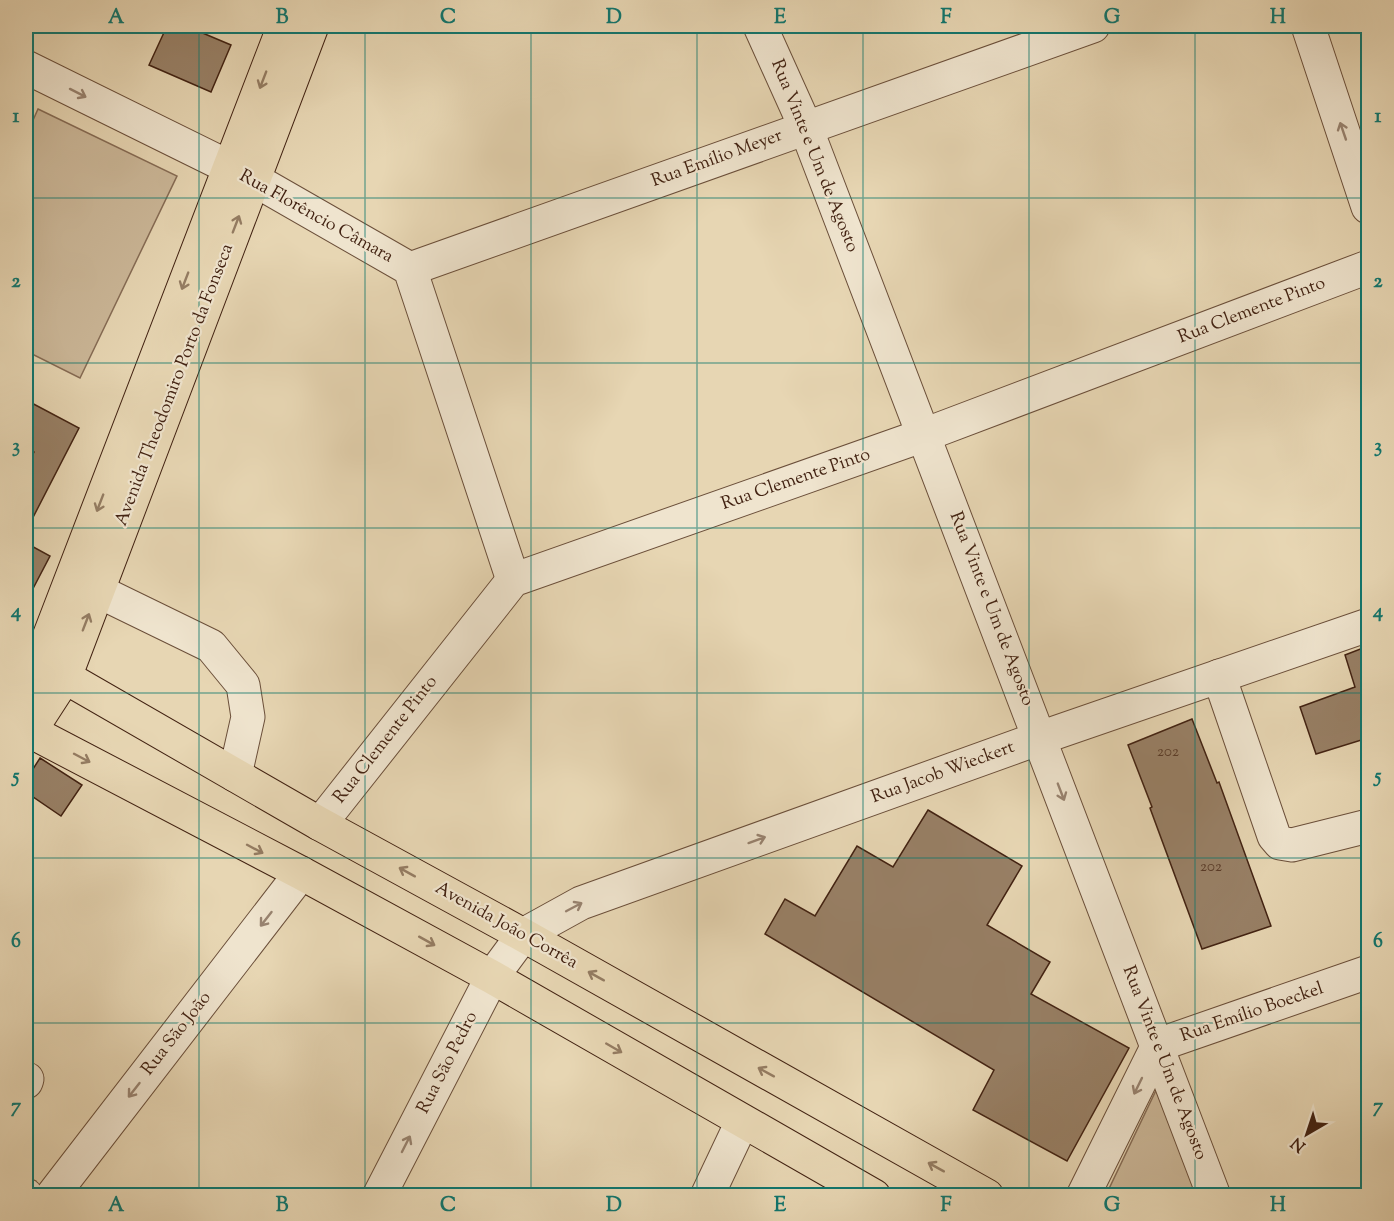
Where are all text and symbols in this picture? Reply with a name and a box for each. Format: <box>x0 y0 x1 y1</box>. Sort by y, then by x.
text: A <box>108 4 125 33</box>
text: B <box>276 4 289 33</box>
text: C <box>440 4 456 33</box>
text: D <box>606 4 622 33</box>
text: E <box>774 4 787 33</box>
text: F <box>940 4 952 33</box>
text: G <box>1104 4 1121 33</box>
text: H <box>1270 4 1286 33</box>
street label: Rua Vinte e Um de Agosto <box>763 56 865 257</box>
one-way arrow <box>257 70 268 89</box>
one-way arrow <box>68 88 86 100</box>
text: 1 <box>13 103 20 132</box>
text: 1 <box>1375 103 1382 132</box>
one-way arrow <box>1337 122 1348 141</box>
street label: Rua Emílio Meyer <box>648 123 786 195</box>
street label: Rua Florêncio Câmara <box>234 164 398 270</box>
one-way arrow <box>231 215 242 233</box>
street label: Avenida Theodomiro Porto da Fonseca <box>109 240 241 530</box>
text: 2 <box>11 268 21 297</box>
text: 2 <box>1373 268 1383 297</box>
street label: Rua Clemente Pinto <box>1174 271 1330 351</box>
one-way arrow <box>179 272 190 290</box>
text: 3 <box>12 433 20 462</box>
text: 3 <box>1374 433 1382 462</box>
street label: Rua Clemente Pinto <box>718 442 874 518</box>
one-way arrow <box>94 493 105 511</box>
street label: Rua Vinte e Um de Agosto <box>942 508 1040 710</box>
text: 4 <box>10 598 21 627</box>
text: 4 <box>1372 598 1383 627</box>
one-way arrow <box>81 613 92 632</box>
street label: Rua Clemente Pinto <box>328 670 444 809</box>
street label: Rua Jacob Wieckert <box>868 735 1018 811</box>
house number: 202 <box>1157 742 1179 763</box>
one-way arrow <box>73 753 91 765</box>
text: 5 <box>11 763 20 792</box>
text: 5 <box>1373 763 1382 792</box>
one-way arrow <box>1056 783 1067 801</box>
one-way arrow <box>747 833 766 844</box>
one-way arrow <box>246 843 264 855</box>
house number: 202 <box>1200 857 1222 878</box>
one-way arrow <box>399 866 416 878</box>
street label: Avenida João Corrêa <box>430 876 582 976</box>
one-way arrow <box>565 901 583 912</box>
one-way arrow <box>259 911 272 927</box>
text: 6 <box>11 928 21 957</box>
text: 6 <box>1373 928 1383 957</box>
one-way arrow <box>417 936 435 947</box>
street label: Rua Vinte e Um de Agosto <box>1115 962 1213 1164</box>
one-way arrow <box>588 970 605 982</box>
street label: Rua Emílio Boeckel <box>1177 976 1327 1050</box>
street label: Rua São João <box>136 986 218 1082</box>
street label: Rua São Pedro <box>411 1007 485 1119</box>
one-way arrow <box>605 1042 622 1054</box>
one-way arrow <box>758 1065 775 1077</box>
one-way arrow <box>1131 1076 1143 1094</box>
one-way arrow <box>127 1082 140 1098</box>
text: 7 <box>11 1093 22 1122</box>
text: 7 <box>1373 1093 1384 1122</box>
north arrow <box>1277 1104 1337 1164</box>
text: N <box>1287 1131 1311 1157</box>
one-way arrow <box>401 1135 412 1153</box>
one-way arrow <box>928 1161 945 1173</box>
text: A <box>108 1192 125 1221</box>
text: B <box>276 1192 289 1221</box>
text: C <box>440 1192 456 1221</box>
text: D <box>606 1192 622 1221</box>
text: E <box>774 1192 787 1221</box>
text: F <box>940 1192 952 1221</box>
text: G <box>1104 1192 1121 1221</box>
text: H <box>1270 1192 1286 1221</box>

